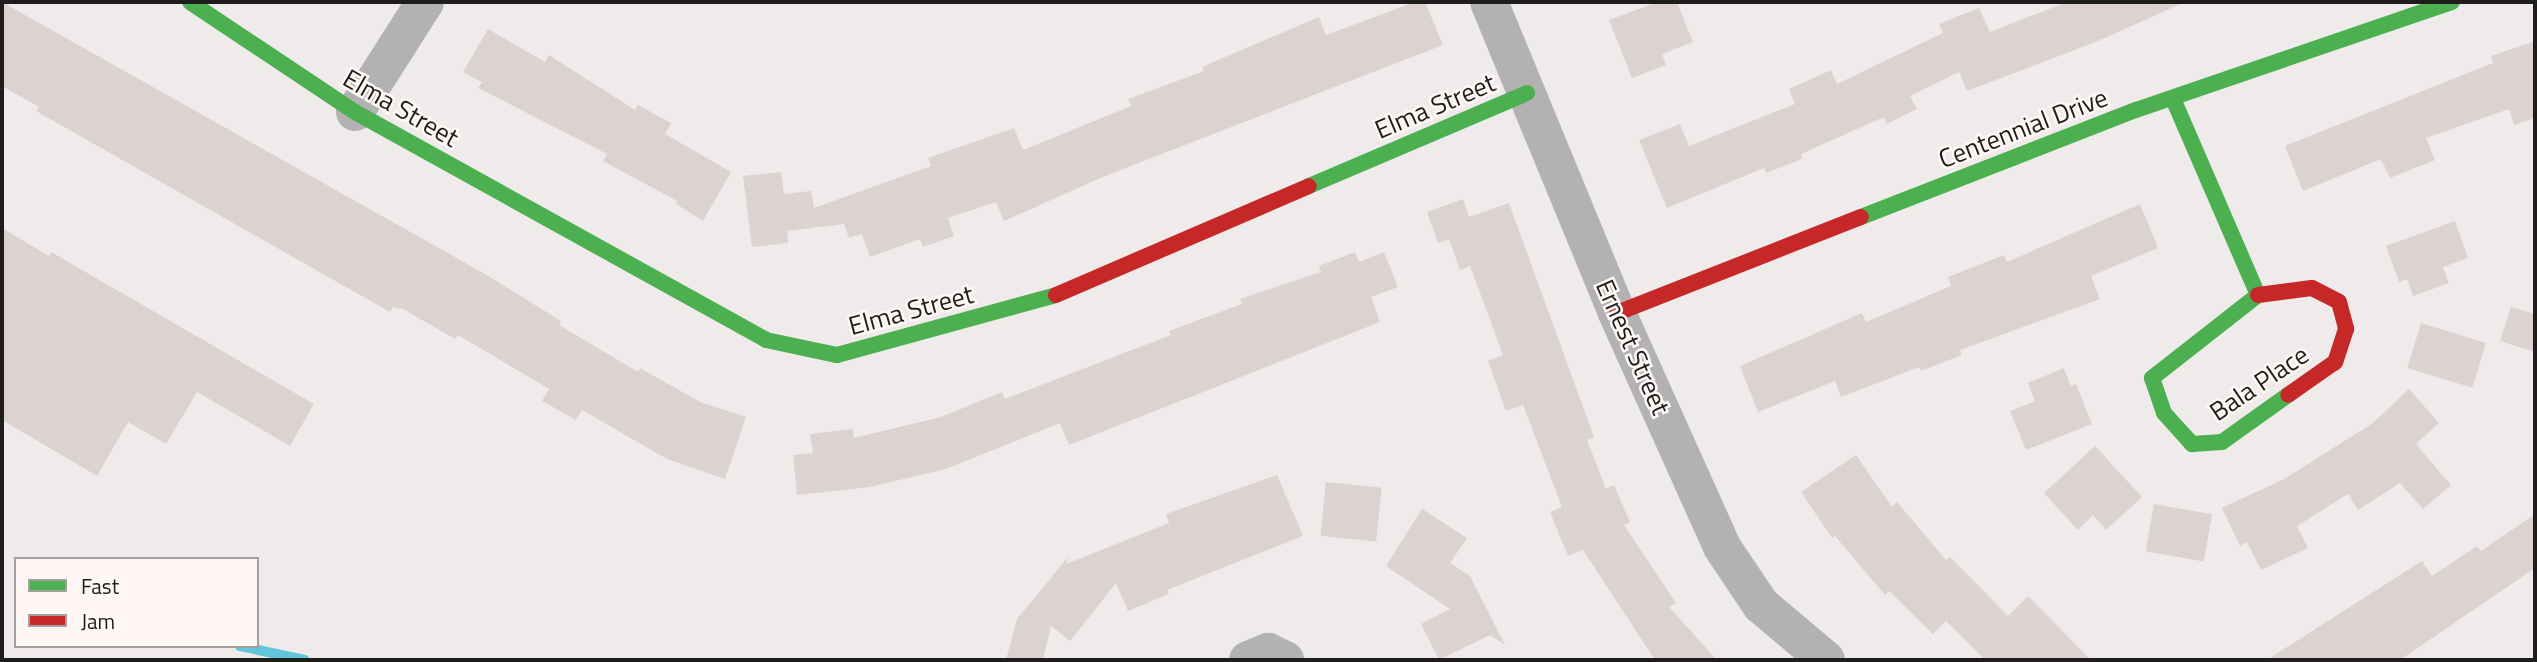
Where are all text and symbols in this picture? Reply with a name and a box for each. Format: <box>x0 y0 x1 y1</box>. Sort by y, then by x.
street label: Elma Street <box>338 63 464 153</box>
street label: Elma Street <box>1370 67 1500 145</box>
street label: Centennial Drive <box>1934 81 2112 175</box>
street label: Ernest Street <box>1589 275 1677 419</box>
street label: Elma Street <box>845 278 977 342</box>
street label: Bala Place <box>2204 339 2314 427</box>
legend <box>14 557 259 648</box>
text: Fast <box>81 570 119 602</box>
text: Jam <box>81 605 115 637</box>

